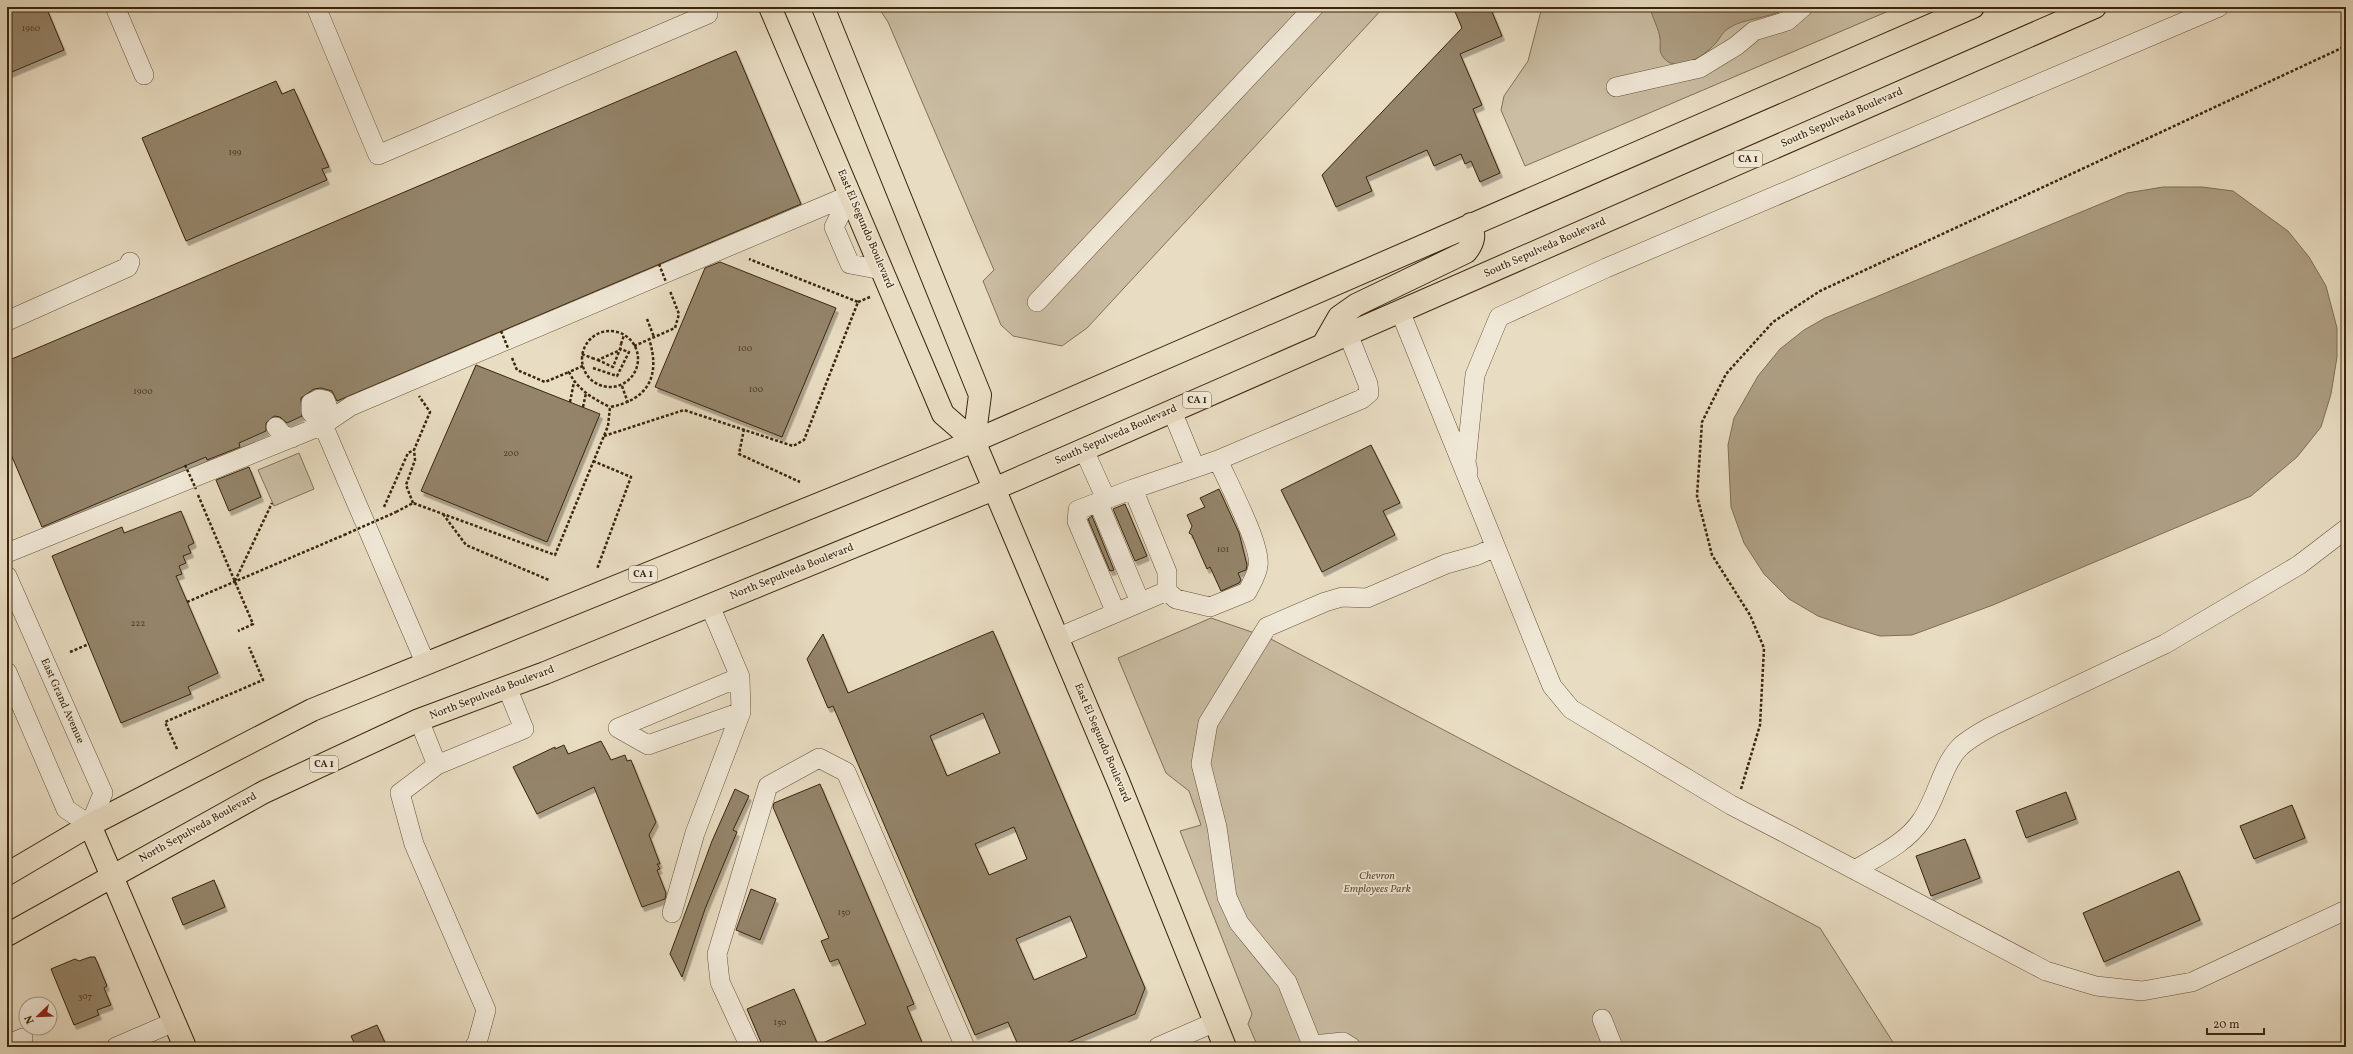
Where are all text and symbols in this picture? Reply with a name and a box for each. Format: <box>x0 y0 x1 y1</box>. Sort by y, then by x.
house number: 1960 <box>22 22 41 35</box>
street label: South Sepulveda Boulevard <box>1779 84 1905 152</box>
house number: 199 <box>229 146 242 159</box>
road number: CA 1 <box>1734 151 1762 167</box>
street label: East El Segundo Boulevard <box>833 167 897 291</box>
street label: South Sepulveda Boulevard <box>1482 214 1608 282</box>
house number: 100 <box>738 342 753 355</box>
house number: 100 <box>749 383 764 396</box>
house number: 1900 <box>133 385 153 398</box>
road number: CA 1 <box>1183 392 1211 408</box>
street label: South Sepulveda Boulevard <box>1053 401 1179 469</box>
house number: 200 <box>503 447 519 460</box>
street label: North Sepulveda Boulevard <box>728 540 856 604</box>
house number: 101 <box>1217 543 1229 556</box>
road number: CA 1 <box>629 566 657 582</box>
house number: 222 <box>131 617 145 630</box>
street label: East Grand Avenue <box>36 656 88 746</box>
street label: North Sepulveda Boulevard <box>427 662 557 724</box>
street label: East El Segundo Boulevard <box>1070 681 1134 805</box>
road number: CA 1 <box>310 756 338 772</box>
street label: North Sepulveda Boulevard <box>136 789 260 867</box>
park label: Chevron Employees Park <box>1343 869 1411 897</box>
house number: 150 <box>837 906 851 919</box>
house number: 307 <box>78 990 92 1003</box>
north arrow <box>18 996 58 1036</box>
scale bar <box>2207 1010 2264 1036</box>
text: N <box>22 1013 39 1026</box>
house number: 150 <box>773 1016 787 1029</box>
text: 20 m <box>2213 1017 2240 1033</box>

